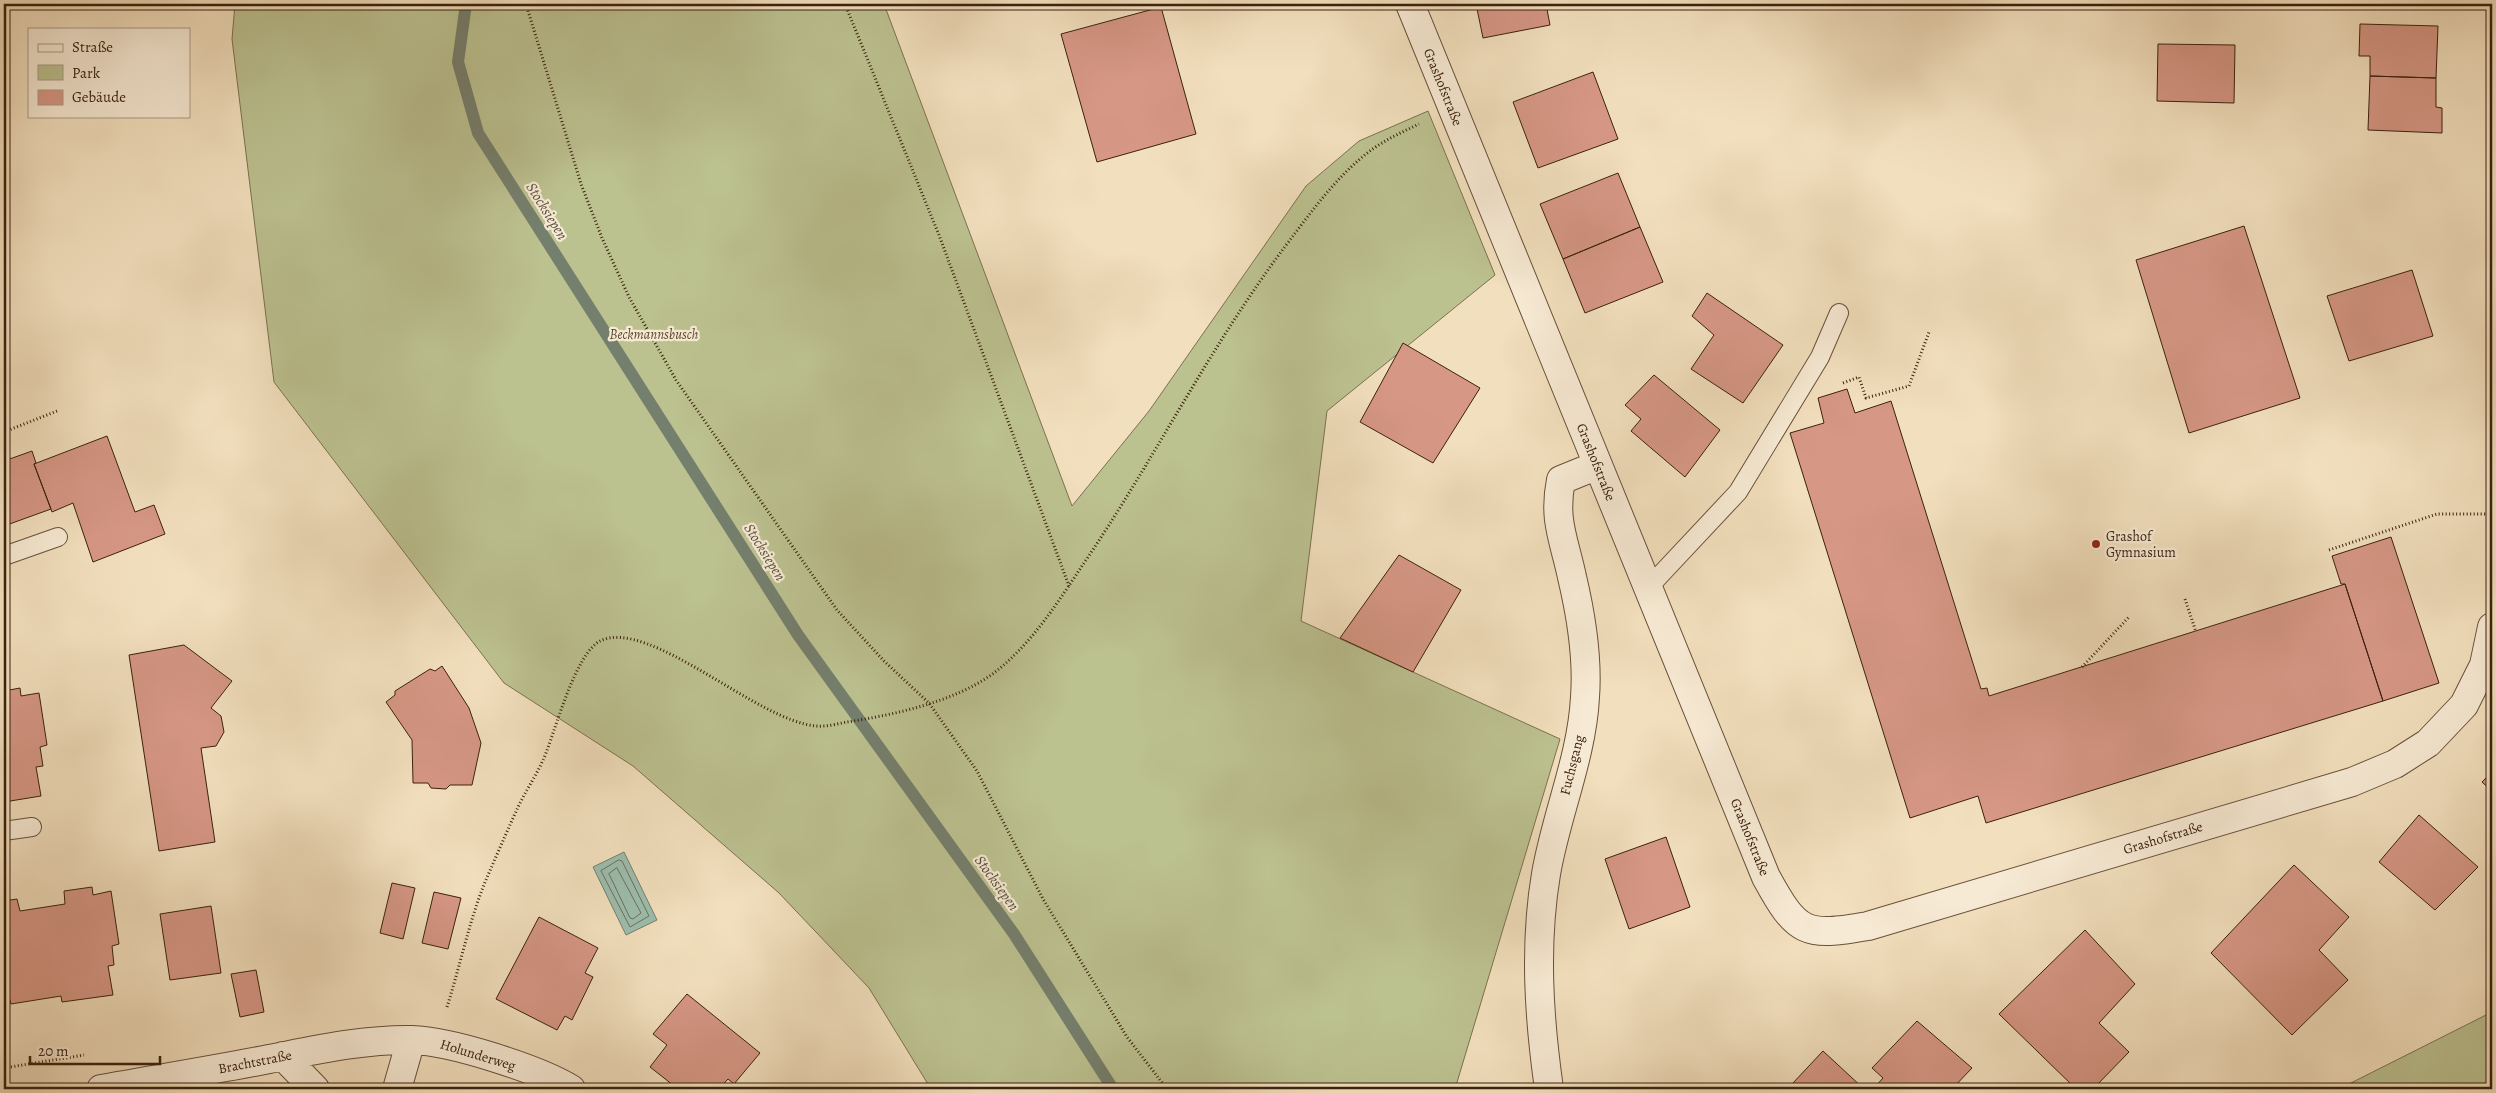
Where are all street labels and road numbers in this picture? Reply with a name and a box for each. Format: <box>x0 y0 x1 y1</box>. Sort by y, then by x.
street label: Grashofstraße <box>1419 45 1467 129</box>
street label: Grashofstraße <box>1572 420 1620 504</box>
street label: Fuchsgang <box>1555 733 1589 797</box>
street label: Grashofstraße <box>1726 795 1774 879</box>
street label: Grashofstraße <box>2121 817 2205 859</box>
street label: Holunderweg <box>438 1035 518 1075</box>
street label: Brachtstraße <box>217 1046 293 1078</box>

